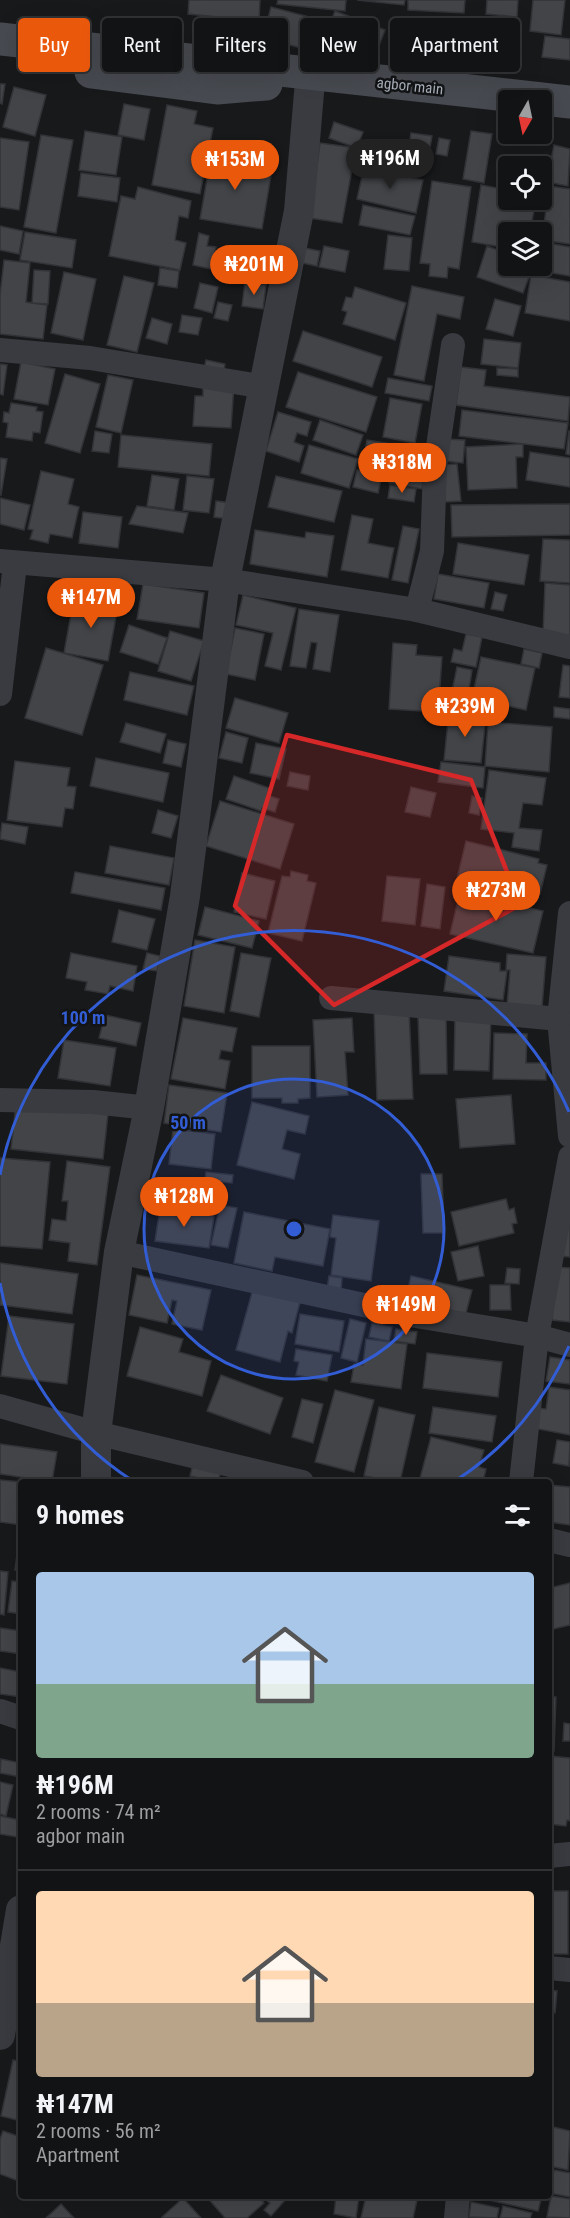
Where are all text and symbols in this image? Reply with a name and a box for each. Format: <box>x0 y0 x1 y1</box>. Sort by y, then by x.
chip: Buy <box>18 18 90 72</box>
chip: Rent <box>102 18 182 72</box>
chip: Filters <box>194 18 288 72</box>
chip: New <box>300 18 378 72</box>
chip: Apartment <box>390 18 520 72</box>
street label: agbor main <box>376 74 444 98</box>
north arrow <box>498 90 552 144</box>
map controls <box>498 90 552 276</box>
pin: ₦196M <box>348 139 432 190</box>
pin: ₦153M <box>193 140 277 191</box>
text: ₦196M <box>360 146 420 170</box>
text: ₦153M <box>205 147 265 171</box>
button: locate <box>498 156 552 210</box>
button: layers <box>498 222 552 276</box>
pin: ₦201M <box>212 245 296 296</box>
text: ₦201M <box>224 252 284 276</box>
pin: ₦318M <box>360 443 444 494</box>
text: ₦318M <box>372 450 432 474</box>
pin: ₦147M <box>49 578 133 629</box>
text: ₦147M <box>61 585 121 609</box>
pin: ₦239M <box>423 687 507 738</box>
text: ₦239M <box>435 694 495 718</box>
pin: ₦273M <box>454 871 538 922</box>
text: ₦273M <box>466 878 526 902</box>
text: 100 m <box>61 1007 105 1028</box>
text: 50 m <box>170 1112 206 1133</box>
pin: ₦128M <box>142 1177 226 1228</box>
text: ₦128M <box>154 1184 214 1208</box>
centre of rings <box>284 1219 304 1239</box>
pin: ₦149M <box>364 1285 448 1336</box>
text: ₦149M <box>376 1292 436 1316</box>
icon: filters <box>501 1499 534 1532</box>
text: 9 homes <box>36 1500 124 1530</box>
icon: home <box>231 1611 339 1719</box>
text: ₦196M <box>36 1770 114 1800</box>
text: 2 rooms · 74 m² <box>36 1800 161 1824</box>
text: agbor main <box>36 1824 125 1848</box>
icon: home <box>231 1930 339 2038</box>
text: ₦147M <box>36 2089 114 2119</box>
text: 2 rooms · 56 m² <box>36 2119 161 2143</box>
text: Apartment <box>36 2143 120 2167</box>

